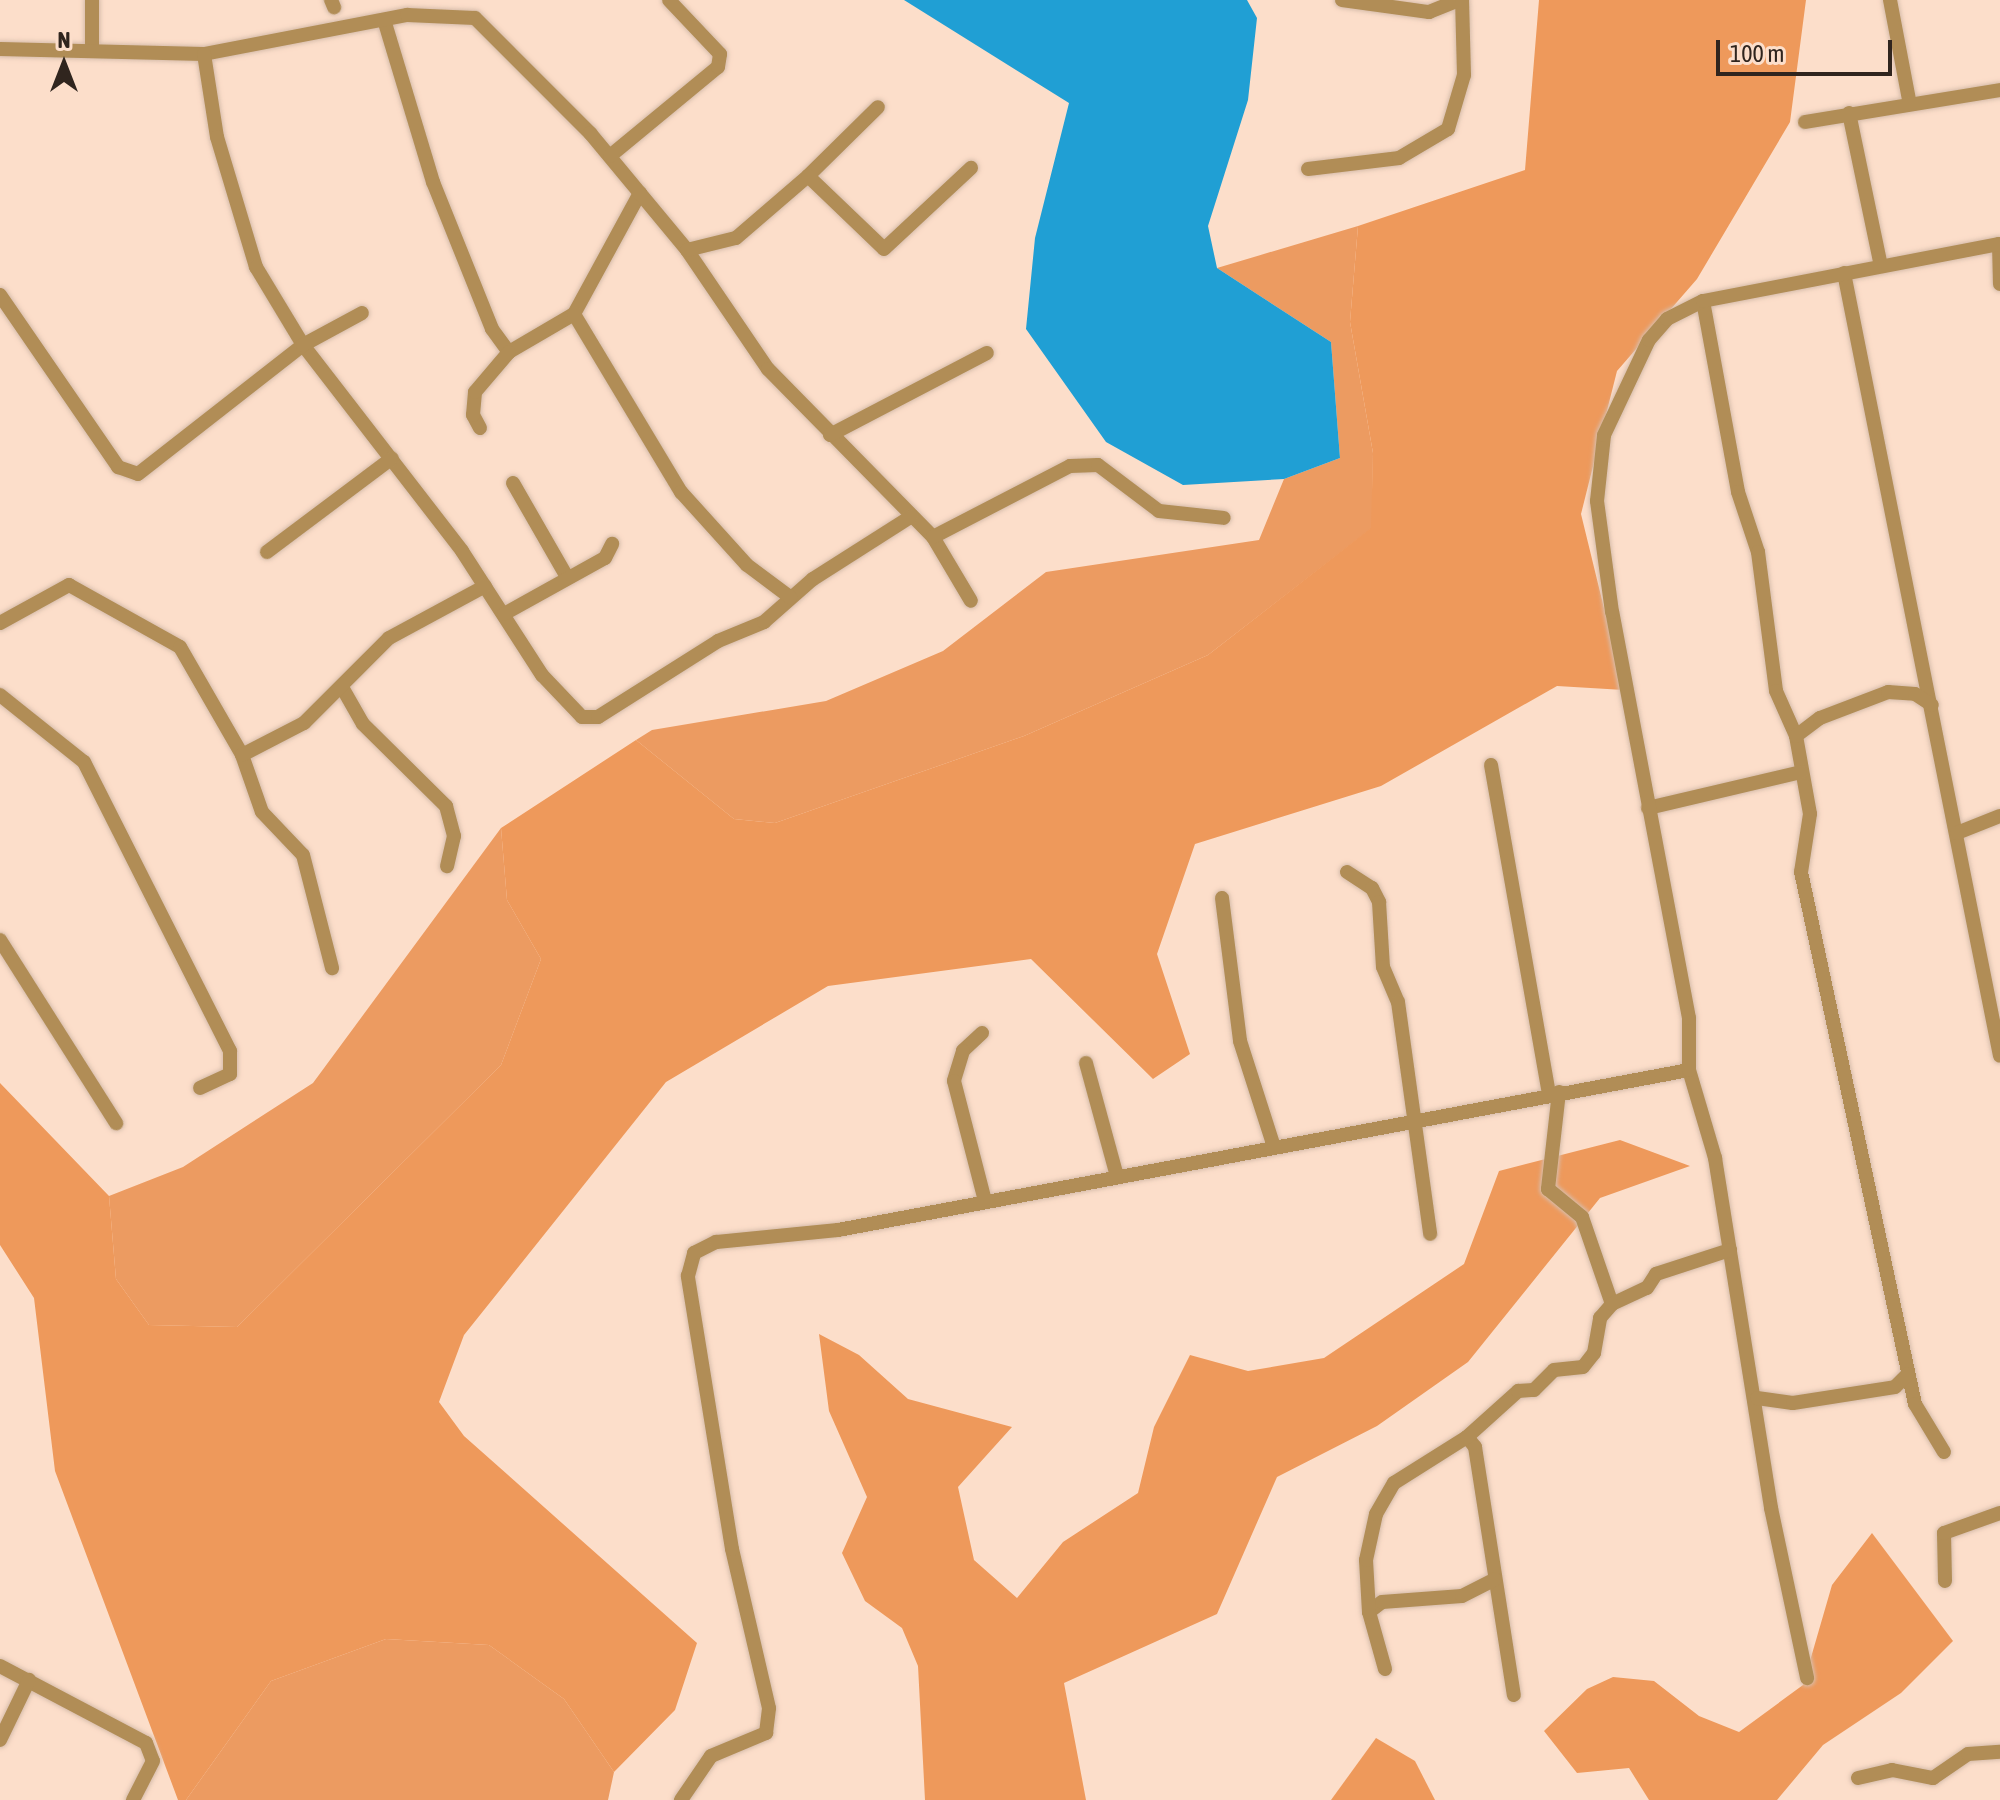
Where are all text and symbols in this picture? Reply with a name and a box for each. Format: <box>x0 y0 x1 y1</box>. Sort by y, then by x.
north arrow <box>24 24 104 104</box>
scale bar <box>1720 24 1896 74</box>
text: N <box>58 27 70 53</box>
text: 100 m <box>1730 40 1784 67</box>

